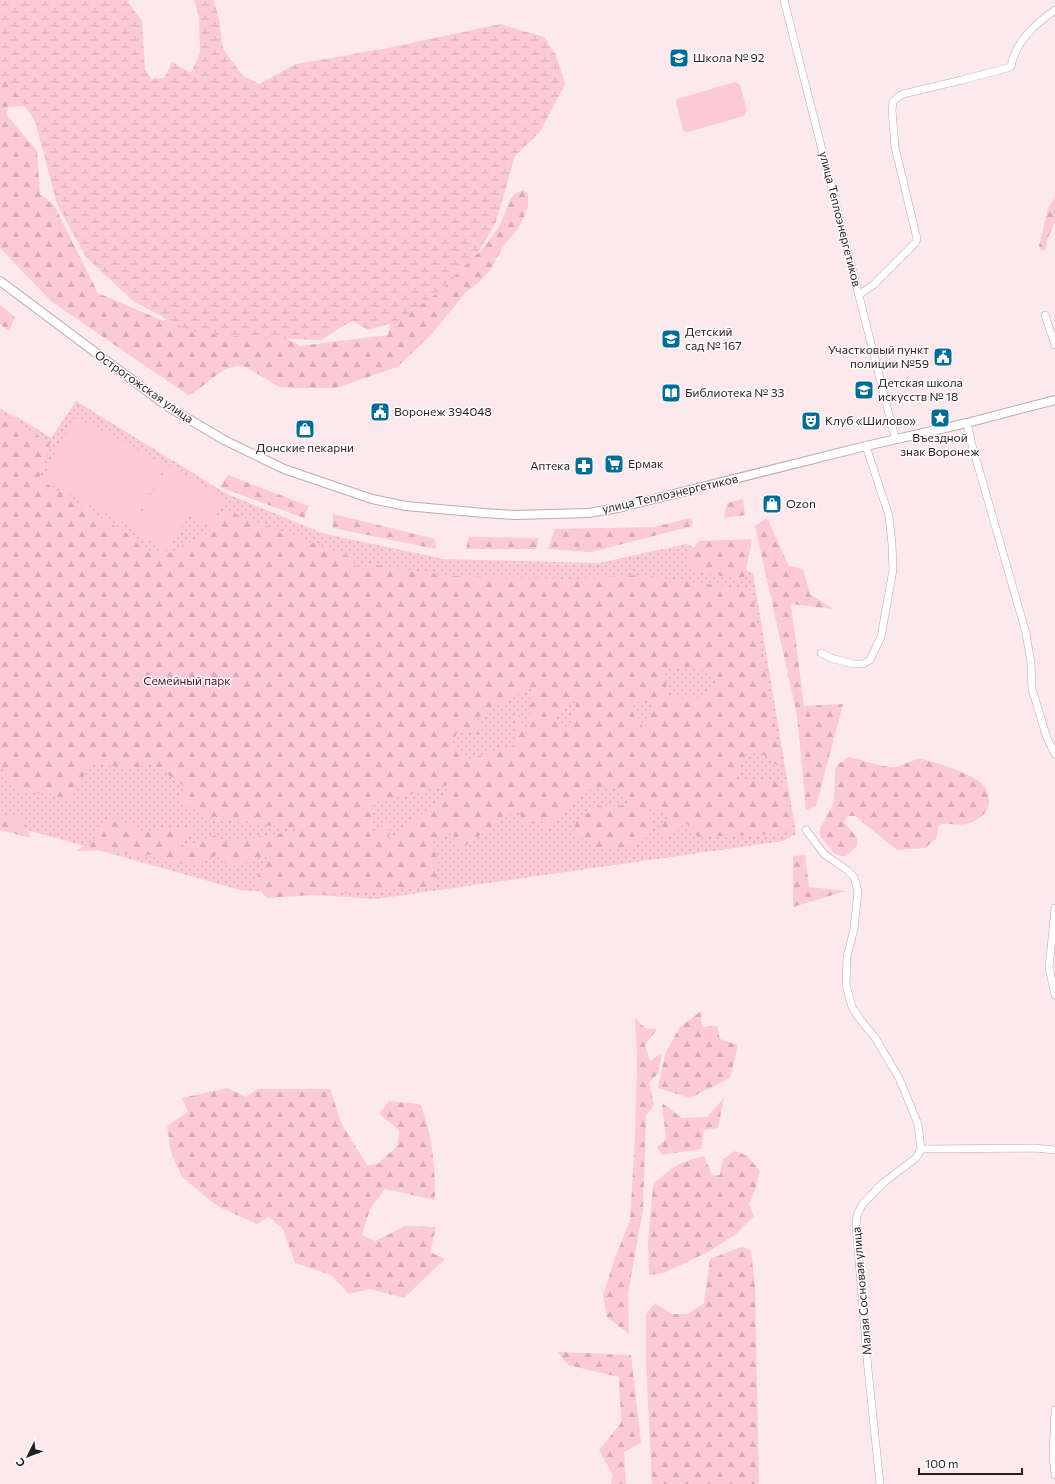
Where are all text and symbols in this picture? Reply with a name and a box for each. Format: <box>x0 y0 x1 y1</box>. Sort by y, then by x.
school or university icon: Школа № 92 <box>668 47 690 69</box>
place label: Школа № 92 <box>693 50 765 64</box>
street label: улица Теплоэнергетиков <box>817 150 865 288</box>
place label: Детский сад № 167 <box>685 324 742 352</box>
school or university icon: Детский сад № 167 <box>660 328 682 350</box>
place label: Участковый пункт полиции №59 <box>828 342 929 370</box>
public building icon: Участковый пункт полиции №59 <box>932 346 954 368</box>
street label: Острогожская улица <box>93 347 196 425</box>
place label: Детская школа искусств № 18 <box>878 375 963 403</box>
school or university icon: Детская школа искусств № 18 <box>853 379 875 401</box>
library icon: Библиотека № 33 <box>660 382 682 404</box>
place label: Библиотека № 33 <box>685 385 784 399</box>
public building icon: Воронеж 394048 <box>369 401 391 423</box>
place label: Воронеж 394048 <box>394 404 492 418</box>
place icon: Въездной знак Воронеж <box>929 407 951 429</box>
theatre icon: Клуб «Шилово» <box>800 410 822 432</box>
place label: Клуб «Шилово» <box>825 413 916 427</box>
shop icon: Донские пекарни <box>294 418 316 440</box>
place label: Въездной знак Воронеж <box>900 430 980 458</box>
place label: Донские пекарни <box>256 440 354 454</box>
supermarket icon: Ермак <box>603 453 625 475</box>
pharmacy icon: Аптека <box>573 455 595 477</box>
place label: Ермак <box>628 456 664 470</box>
place label: Аптека <box>530 458 570 472</box>
street label: улица Теплоэнергетиков <box>600 471 739 515</box>
shop icon: Ozon <box>761 493 783 515</box>
place label: Ozon <box>786 496 816 510</box>
park label: Семейный парк <box>143 673 231 687</box>
street label: Малая Сосновая улица <box>848 1226 874 1356</box>
north arrow <box>8 1436 48 1476</box>
scale bar <box>919 1450 1022 1476</box>
text: С <box>13 1456 28 1470</box>
text: 100 m <box>925 1456 959 1470</box>

